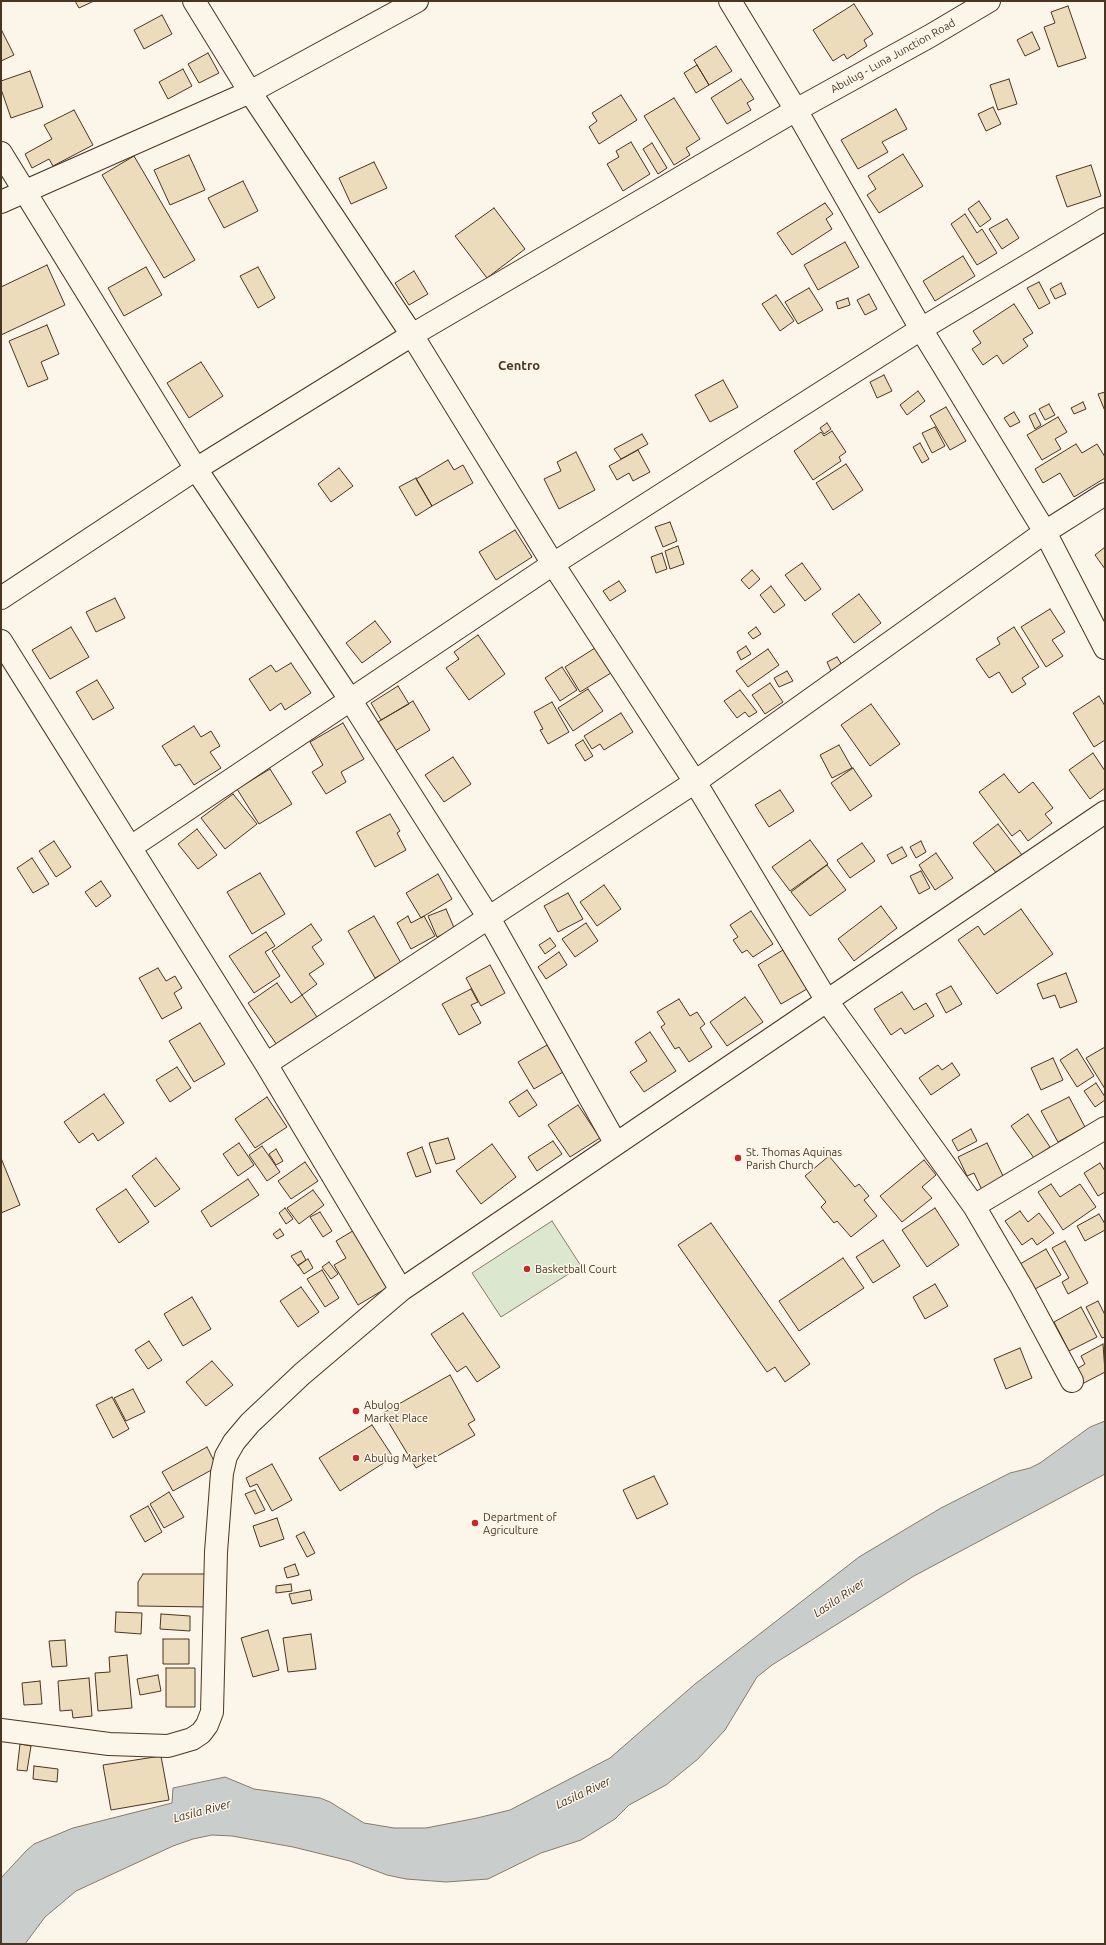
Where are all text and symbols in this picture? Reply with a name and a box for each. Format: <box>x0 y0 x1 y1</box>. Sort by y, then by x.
street label: Abulug - Luna Junction Road <box>828 16 958 96</box>
district label: Centro <box>498 358 540 374</box>
place label: St. Thomas Aquinas Parish Church <box>746 1145 842 1171</box>
marker: St. Thomas Aquinas Parish Church <box>733 1153 743 1163</box>
place label: Basketball Court <box>535 1262 616 1276</box>
marker: Basketball Court <box>522 1264 532 1274</box>
place label: Abulog Market Place <box>364 1398 428 1424</box>
marker: Abulog Market Place <box>351 1406 361 1416</box>
place label: Abulug Market <box>364 1451 437 1465</box>
marker: Abulug Market <box>351 1453 361 1463</box>
place label: Department of Agriculture <box>483 1510 557 1536</box>
marker: Department of Agriculture <box>470 1518 480 1528</box>
water label: Lasila River <box>810 1576 868 1620</box>
water label: Lasila River <box>553 1774 613 1812</box>
water label: Lasila River <box>172 1796 232 1826</box>

